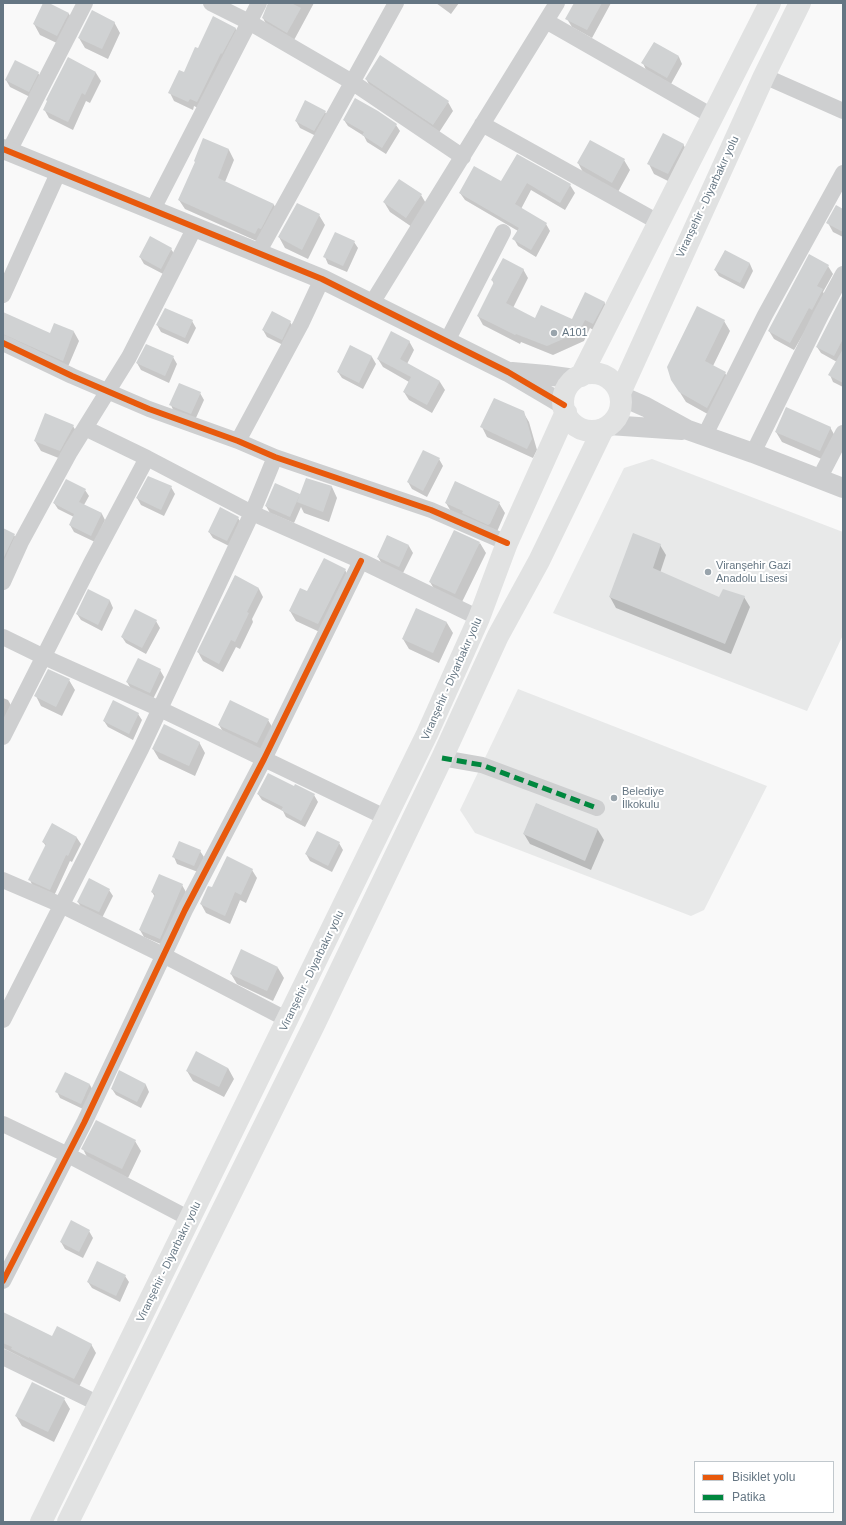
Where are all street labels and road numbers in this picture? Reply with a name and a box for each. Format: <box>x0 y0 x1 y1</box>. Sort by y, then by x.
street label: Viranşehir - Diyarbakır yolu <box>674 134 742 260</box>
street label: Viranşehir - Diyarbakır yolu <box>419 616 485 742</box>
street label: Viranşehir - Diyarbakır yolu <box>277 909 347 1033</box>
street label: Viranşehir - Diyarbakır yolu <box>134 1200 204 1324</box>

